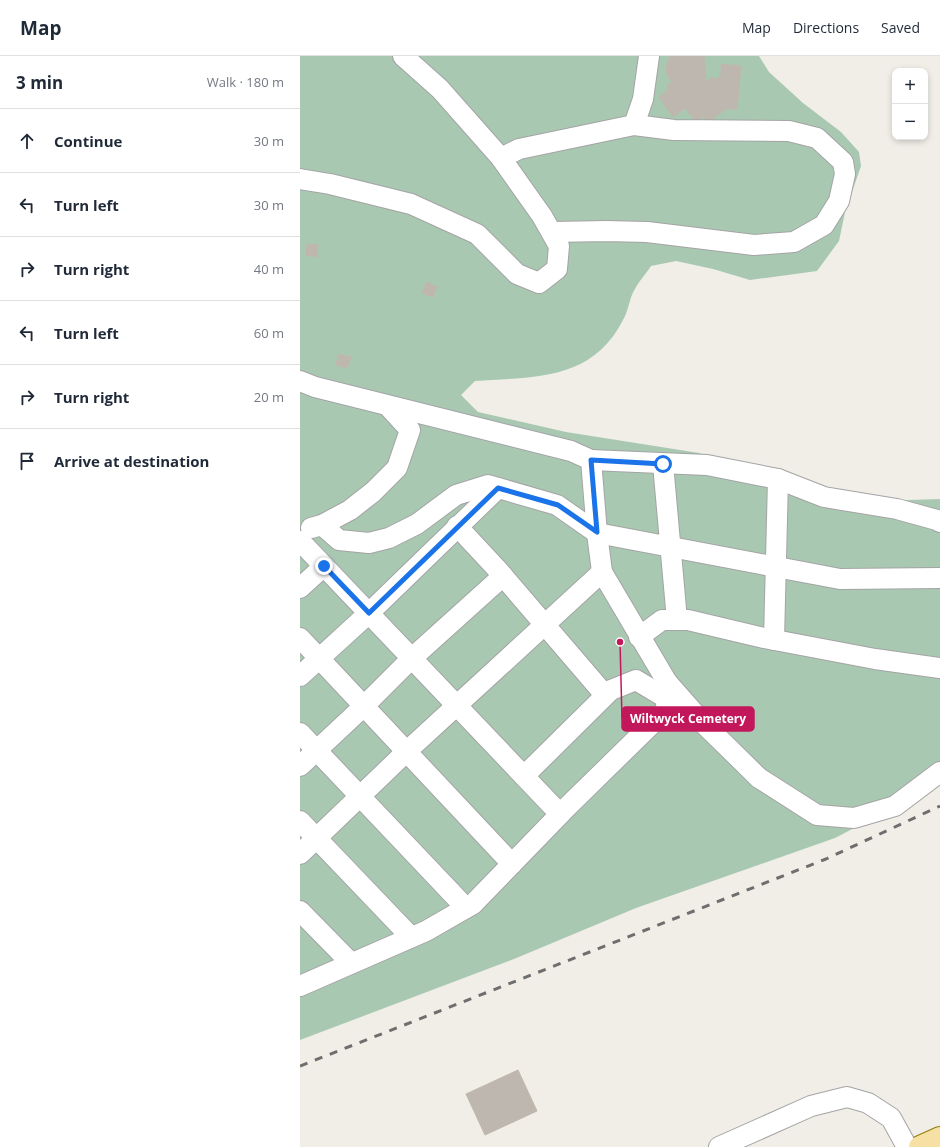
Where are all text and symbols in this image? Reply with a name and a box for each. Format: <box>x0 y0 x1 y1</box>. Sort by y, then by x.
text: Map <box>20 15 61 41</box>
text: Map <box>742 18 771 37</box>
text: Directions <box>793 18 859 37</box>
text: Saved <box>881 18 920 37</box>
map controls <box>892 68 928 140</box>
button: + <box>892 68 928 104</box>
text: 3 min <box>16 71 63 94</box>
text: Walk · 180 m <box>207 73 284 91</box>
button: − <box>892 104 928 140</box>
icon: ahead <box>16 130 38 152</box>
text: Continue <box>54 131 122 151</box>
text: 30 m <box>254 132 284 150</box>
icon: left <box>16 194 38 216</box>
text: Turn left <box>54 195 119 215</box>
text: 30 m <box>254 196 284 214</box>
icon: right <box>16 258 38 280</box>
text: Turn right <box>54 259 129 279</box>
text: 40 m <box>254 260 284 278</box>
icon: left <box>16 322 38 344</box>
text: Turn left <box>54 323 119 343</box>
text: 60 m <box>254 324 284 342</box>
icon: right <box>16 386 38 408</box>
text: Turn right <box>54 387 129 407</box>
text: 20 m <box>254 388 284 406</box>
icon: arrive <box>16 450 38 472</box>
text: Arrive at destination <box>54 451 209 471</box>
route start <box>654 455 672 473</box>
route end <box>315 557 333 575</box>
callout: Wiltwyck Cemetery <box>622 707 754 731</box>
text: Wiltwyck Cemetery <box>630 710 746 727</box>

